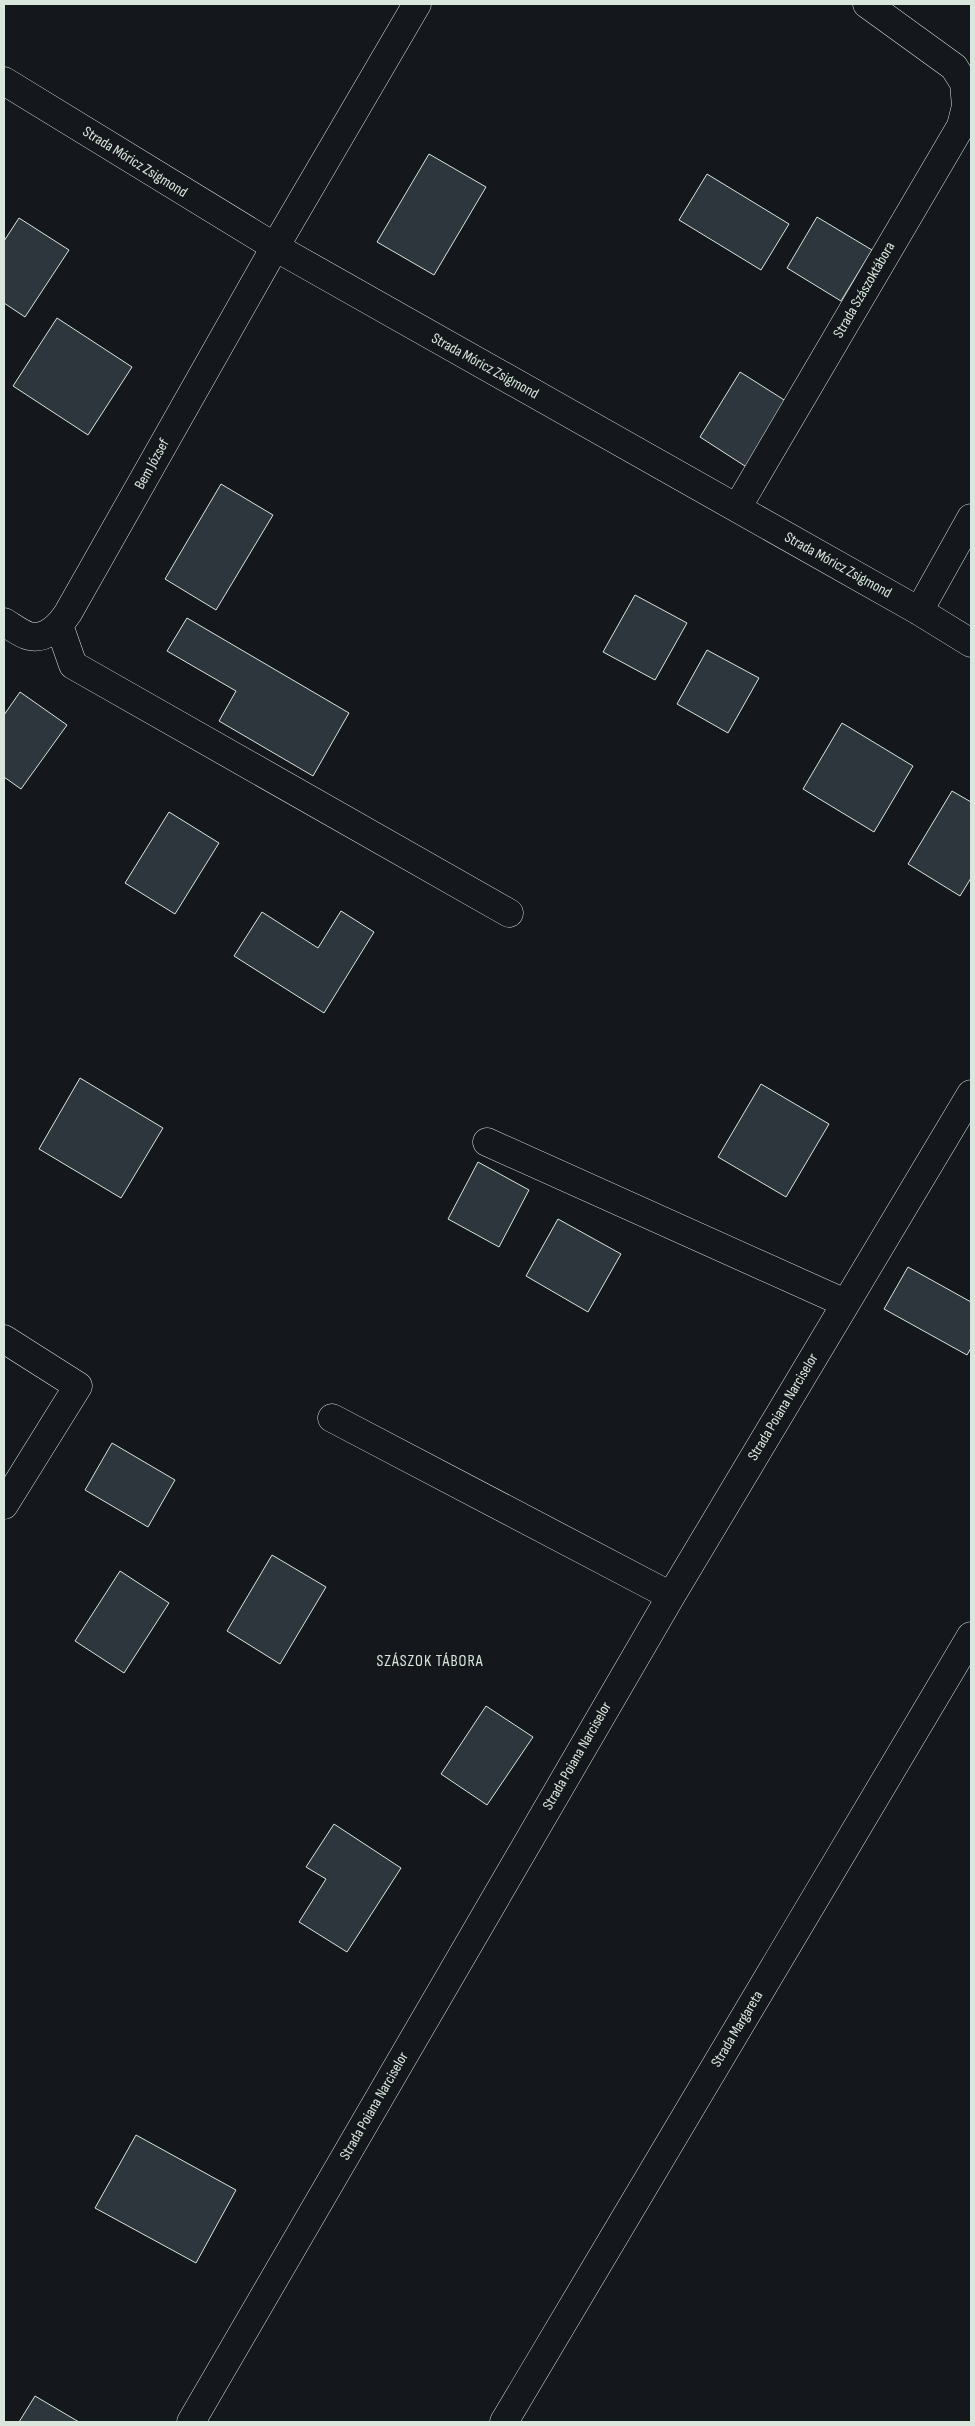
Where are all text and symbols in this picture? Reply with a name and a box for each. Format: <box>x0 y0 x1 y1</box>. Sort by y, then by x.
street label: Strada Móricz Zsigmond <box>79 122 191 202</box>
street label: Strada Szászoktábora <box>829 238 899 341</box>
street label: Strada Móricz Zsigmond <box>428 329 542 403</box>
street label: Bem József <box>130 435 174 493</box>
street label: Strada Móricz Zsigmond <box>781 528 895 602</box>
street label: Strada Poiana Narciselor <box>743 1349 823 1464</box>
district label: SZÁSZOK TÁBORA <box>376 1652 484 1671</box>
street label: Strada Poiana Narciselor <box>538 1698 616 1814</box>
street label: Strada Margareta <box>707 1987 767 2071</box>
street label: Strada Poiana Narciselor <box>335 2048 413 2164</box>

